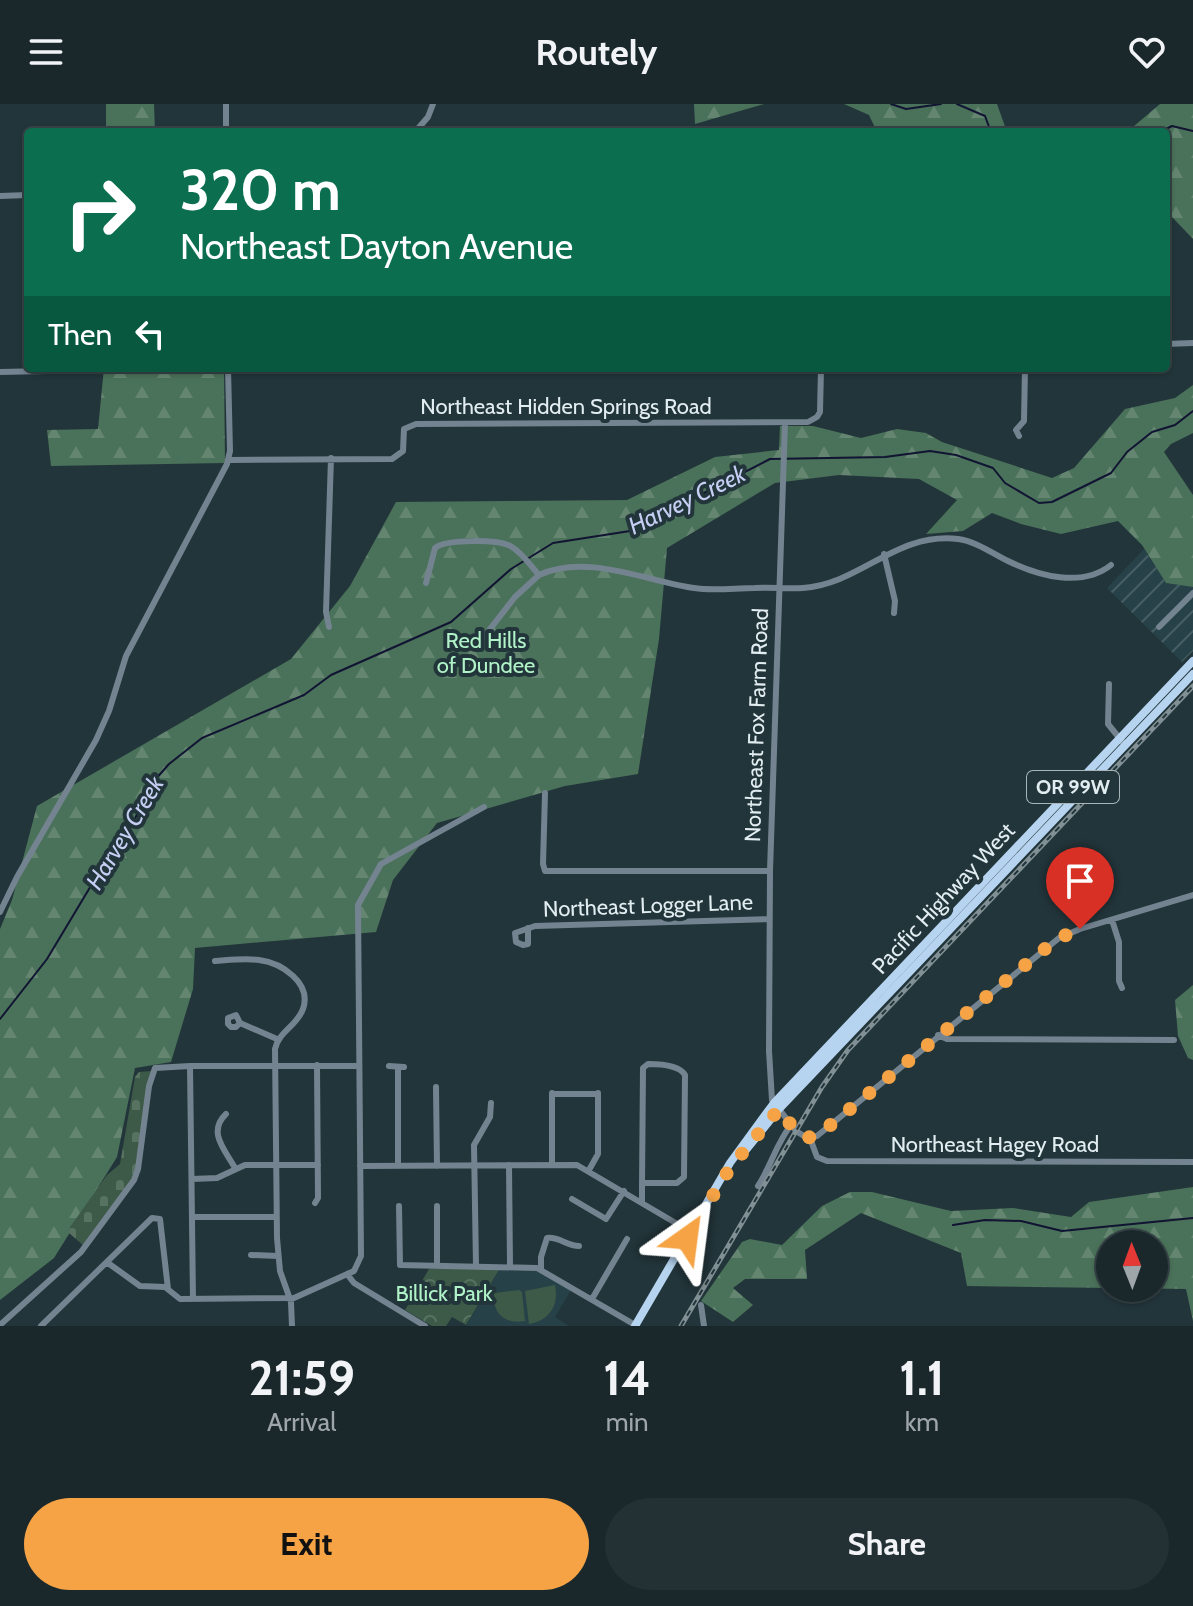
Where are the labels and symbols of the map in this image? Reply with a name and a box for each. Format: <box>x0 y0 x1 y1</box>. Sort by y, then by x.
street label: Northeast Hidden Springs Road <box>420 393 712 420</box>
water label: Harvey Creek <box>623 458 751 540</box>
street label: Northeast Fox Farm Road <box>739 608 774 843</box>
park label: Red Hills of Dundee <box>437 627 535 679</box>
water label: Harvey Creek <box>79 770 170 895</box>
road number: OR 99W <box>1027 771 1119 803</box>
street label: Pacific Highway West <box>866 817 1021 980</box>
pin <box>1046 847 1114 929</box>
street label: Northeast Logger Lane <box>543 888 753 923</box>
street label: Northeast Hagey Road <box>891 1131 1099 1158</box>
position arrow <box>645 1196 729 1280</box>
north arrow <box>1096 1230 1168 1302</box>
park label: Billick Park <box>395 1280 493 1307</box>

